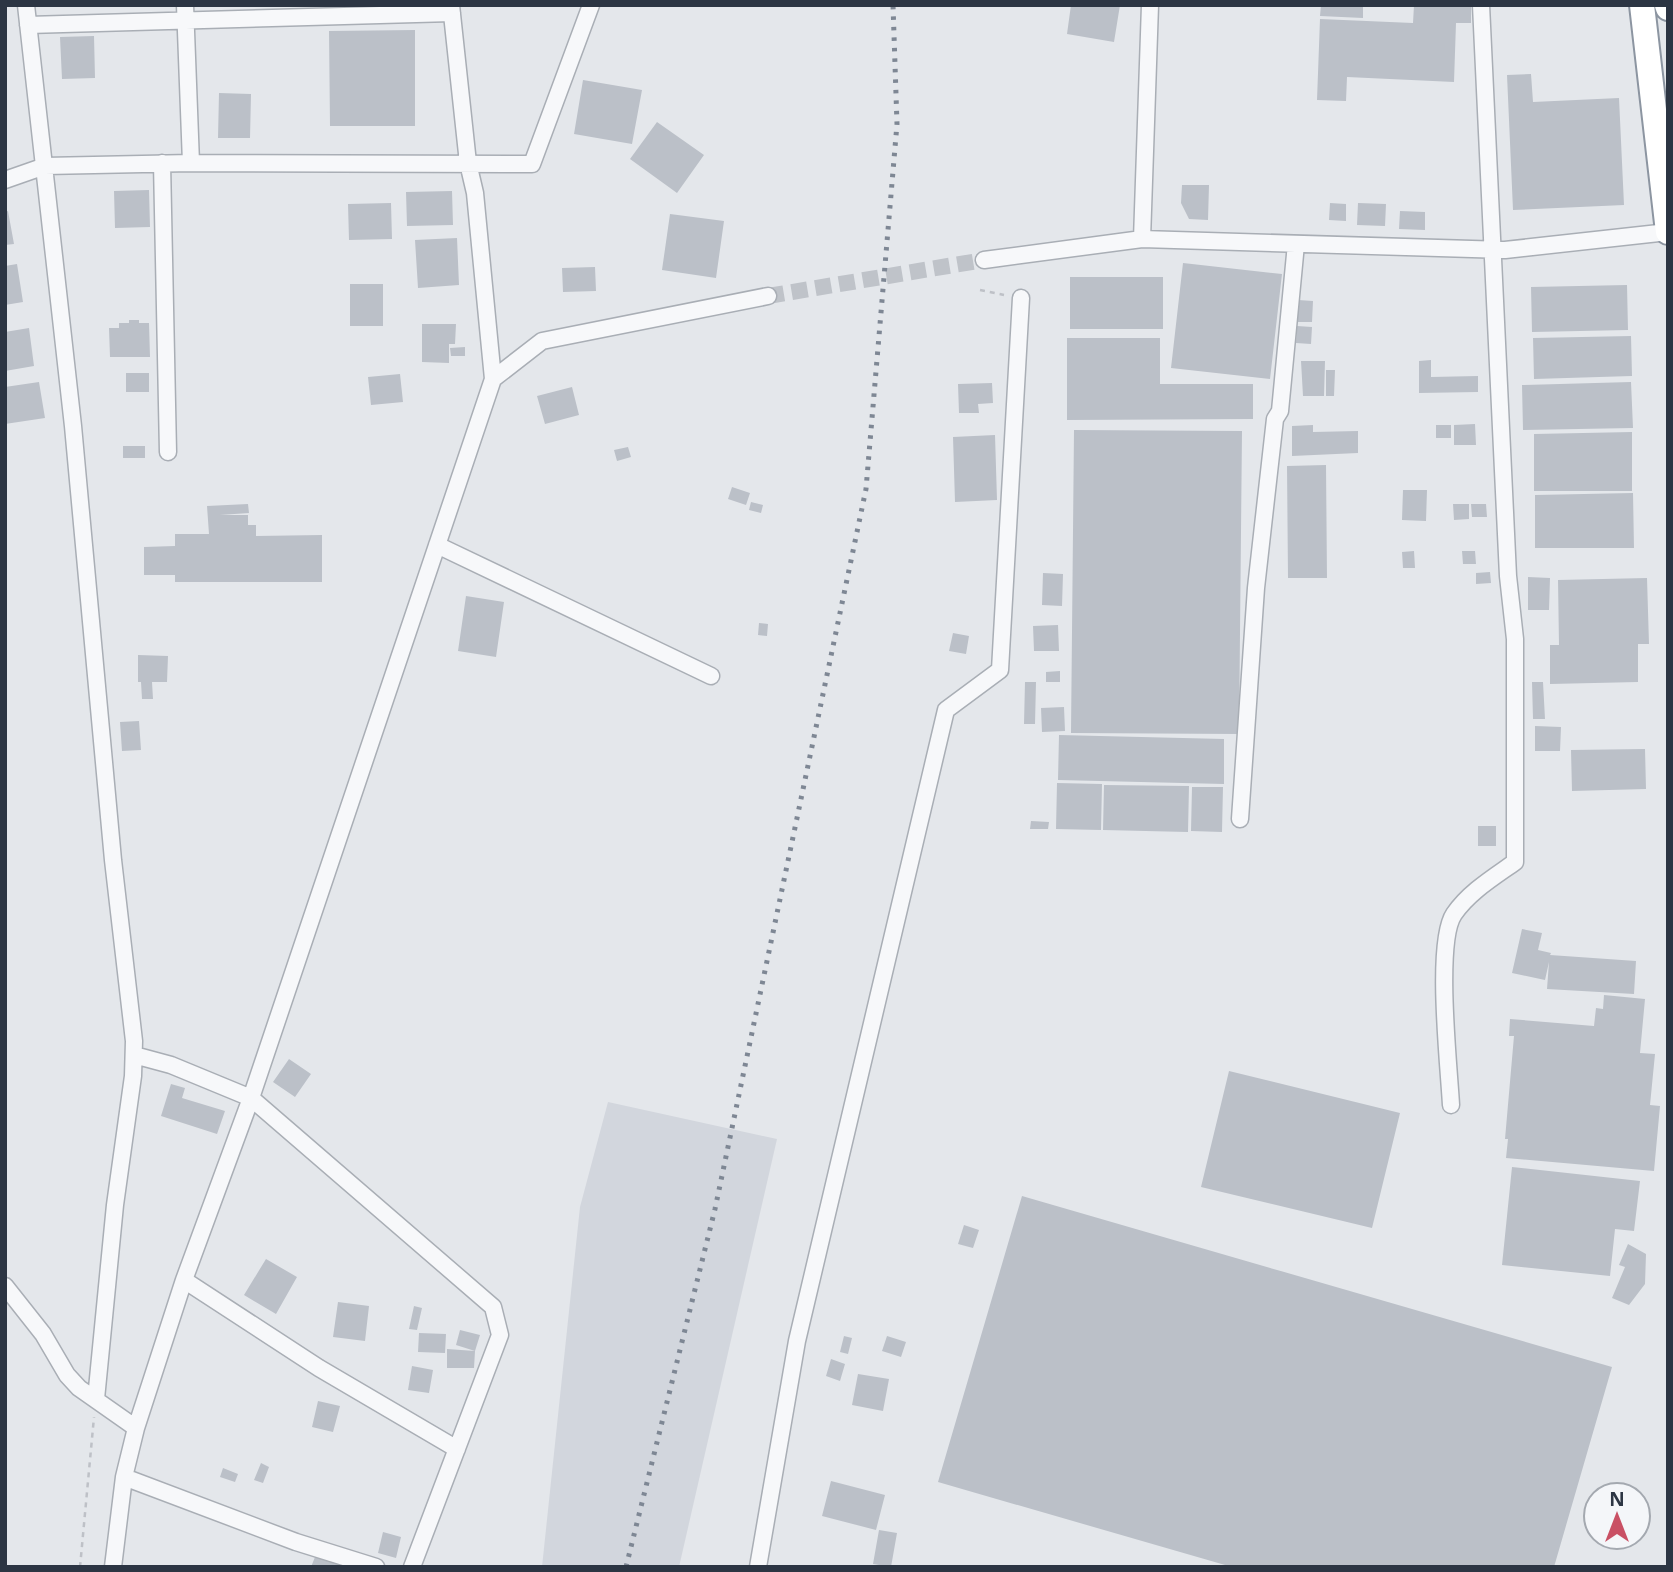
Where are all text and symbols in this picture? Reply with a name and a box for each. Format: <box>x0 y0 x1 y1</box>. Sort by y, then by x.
north arrow <box>1582 1481 1652 1551</box>
text: N <box>1609 1486 1625 1512</box>

